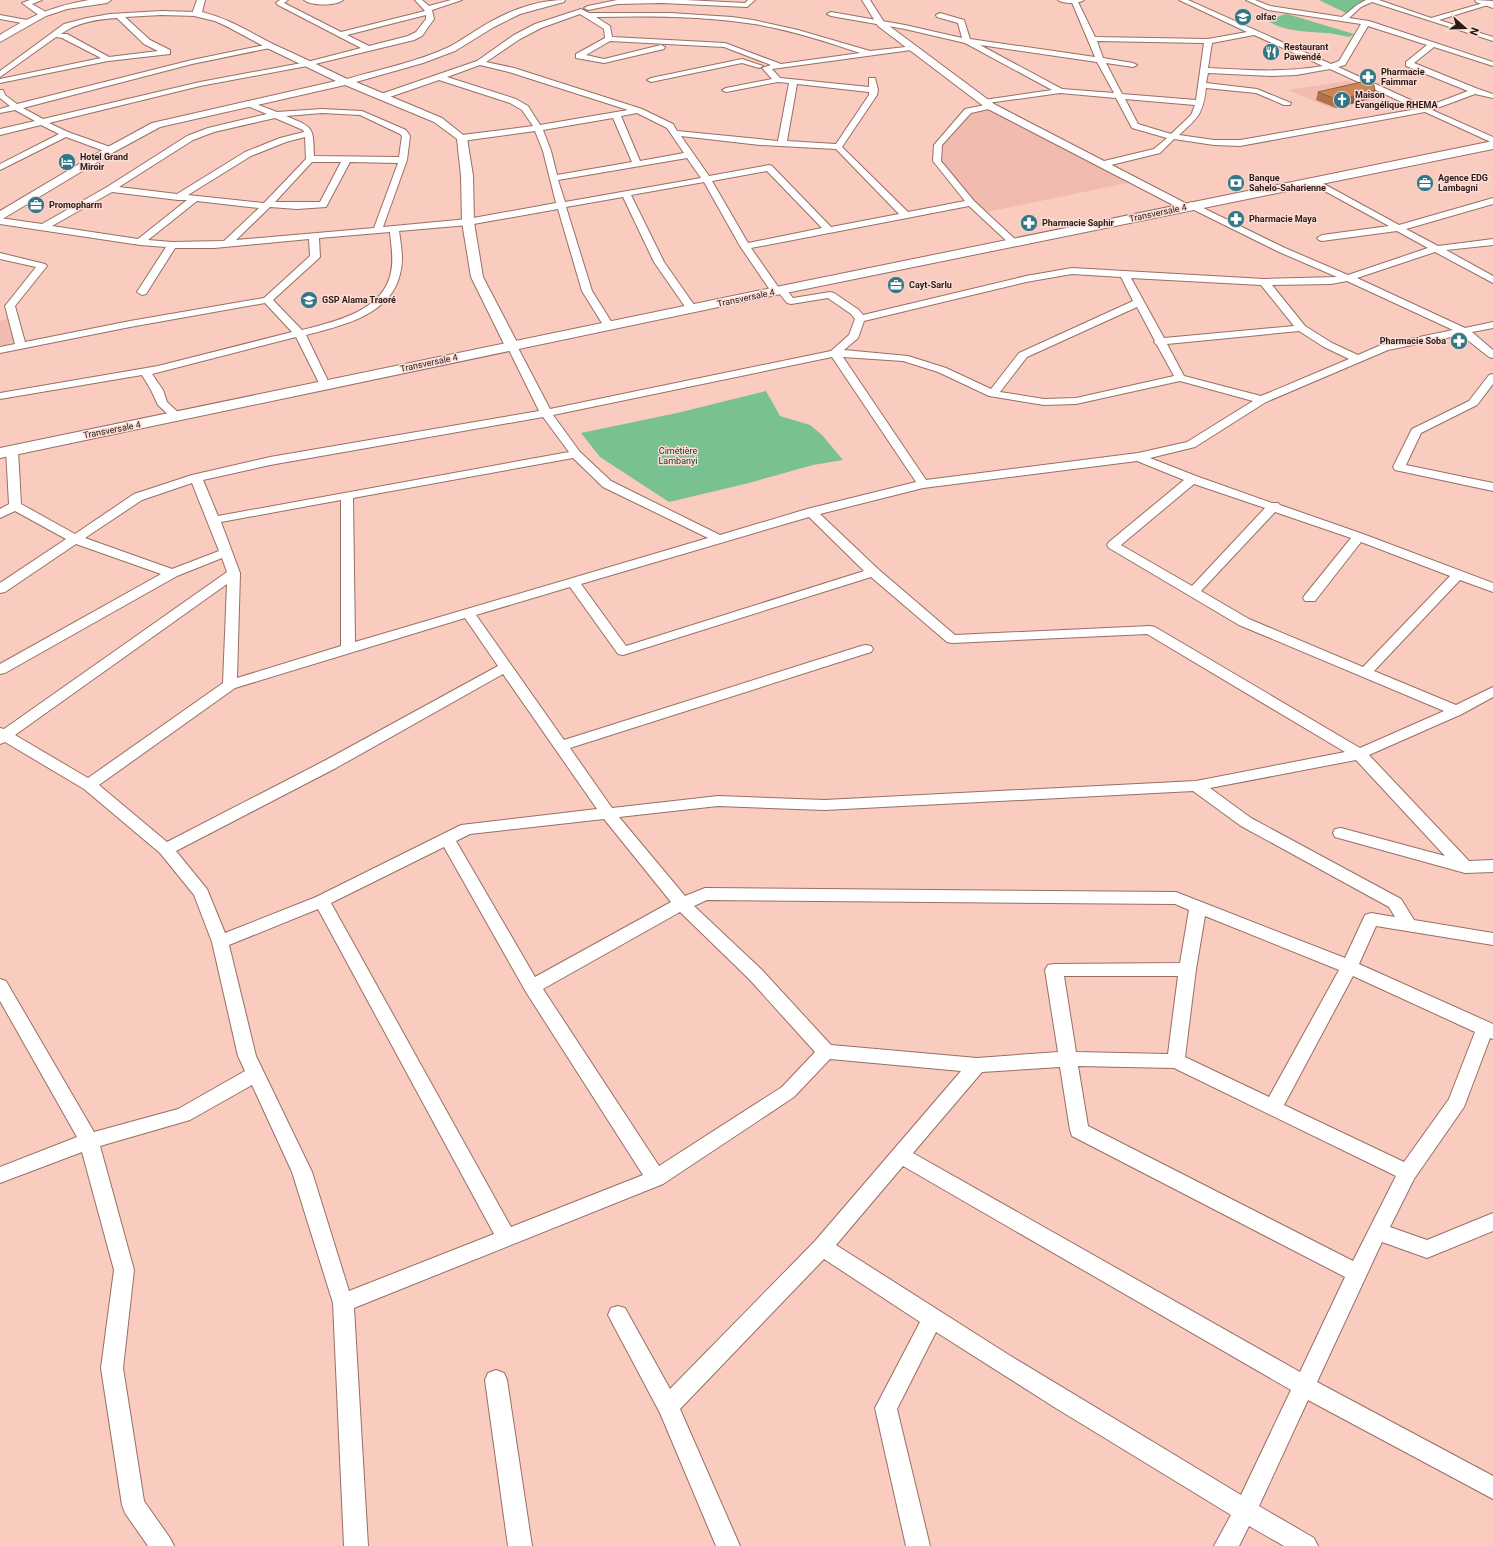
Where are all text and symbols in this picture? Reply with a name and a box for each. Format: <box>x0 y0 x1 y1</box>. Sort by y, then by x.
school or university icon: olfac <box>1233 7 1253 27</box>
north arrow <box>1445 8 1485 48</box>
place label: olfac <box>1256 12 1276 22</box>
text: N <box>1466 25 1481 37</box>
restaurant icon: Restaurant Pawendé <box>1261 42 1281 62</box>
place label: Restaurant Pawendé <box>1284 42 1328 62</box>
pharmacy icon: Pharmacie Faimmar <box>1358 67 1378 87</box>
place label: Pharmacie Faimmar <box>1381 67 1425 87</box>
church icon: Maison Évangélique RHEMA <box>1332 90 1352 110</box>
place label: Maison Évangélique RHEMA <box>1355 90 1438 110</box>
hotel icon: Hotel Grand Miroir <box>57 152 77 172</box>
place label: Hotel Grand Miroir <box>80 152 128 172</box>
bank icon: Banque Sahelo-Saharienne <box>1226 173 1246 193</box>
place label: Banque Sahelo-Saharienne <box>1249 173 1326 193</box>
office icon: Agence EDG Lambagni <box>1415 173 1435 193</box>
place label: Agence EDG Lambagni <box>1438 173 1488 193</box>
office icon: Promopharm <box>26 195 46 215</box>
place label: Promopharm <box>49 200 102 210</box>
street label: Transversale 4 <box>1128 202 1188 224</box>
pharmacy icon: Pharmacie Maya <box>1226 209 1246 229</box>
pharmacy icon: Pharmacie Saphir <box>1019 213 1039 233</box>
place label: Pharmacie Maya <box>1249 214 1317 224</box>
place label: Pharmacie Saphir <box>1042 218 1115 228</box>
office icon: Cayt-Sarlu <box>886 275 906 295</box>
place label: Cayt-Sarlu <box>909 280 952 290</box>
street label: Transversale 4 <box>716 287 776 309</box>
school or university icon: GSP Alama Traoré <box>299 290 319 310</box>
place label: GSP Alama Traoré <box>322 295 396 305</box>
pharmacy icon: Pharmacie Soba <box>1449 331 1469 351</box>
place label: Pharmacie Soba <box>1380 336 1446 346</box>
street label: Transversale 4 <box>399 352 459 374</box>
street label: Transversale 4 <box>82 420 142 440</box>
park label: Cimétière Lambanyi <box>658 446 698 466</box>

